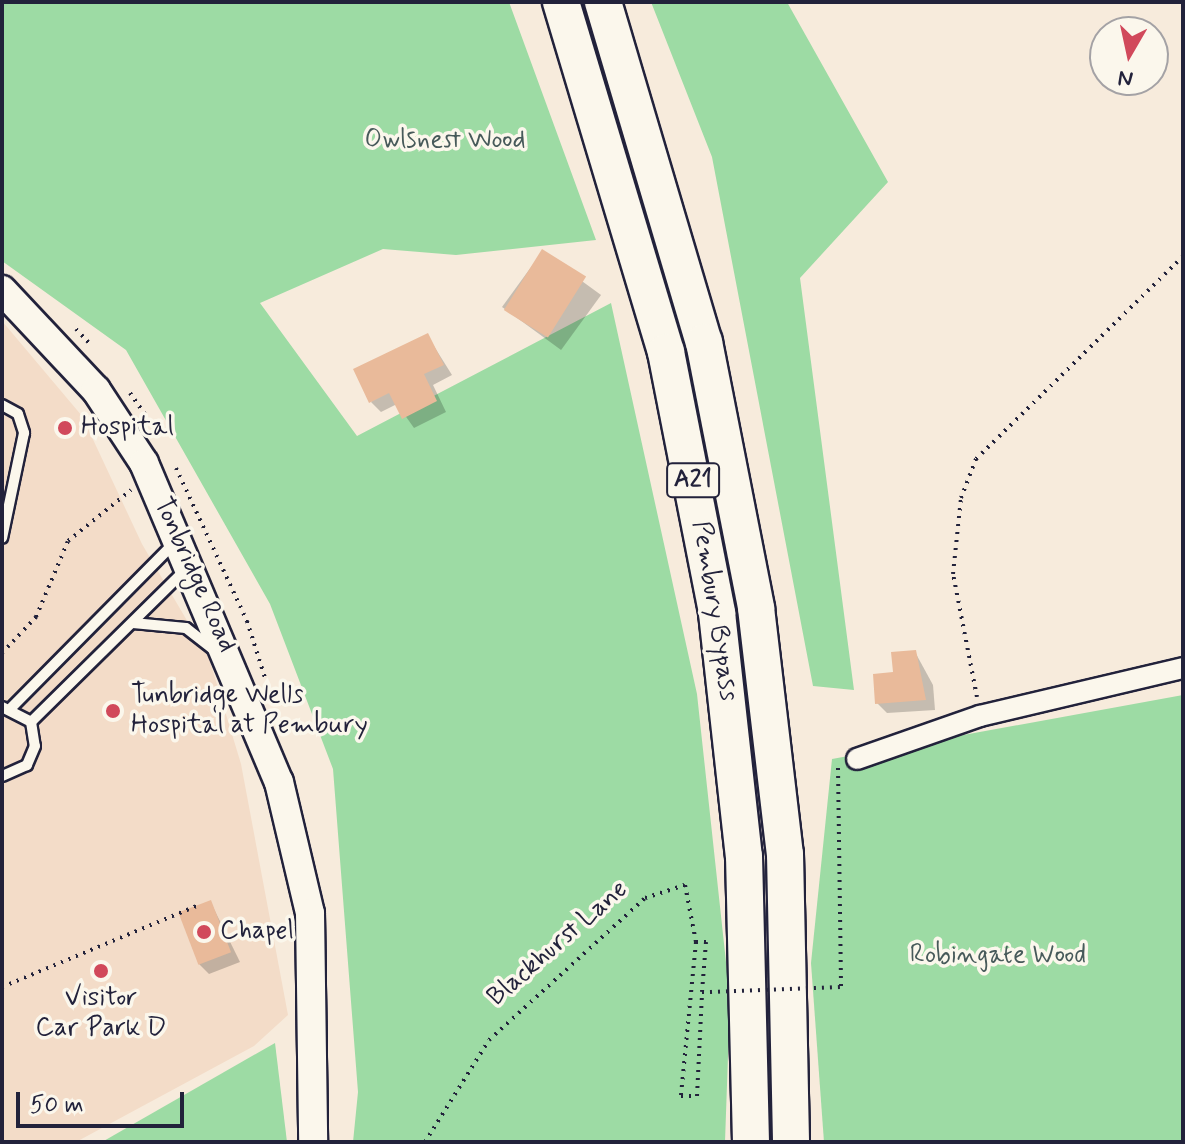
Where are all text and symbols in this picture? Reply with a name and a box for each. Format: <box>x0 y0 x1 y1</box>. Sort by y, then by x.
north arrow <box>1089 16 1169 96</box>
text: N <box>1116 63 1135 93</box>
park label: Owlsnest Wood <box>364 125 526 157</box>
place label: Hospital <box>81 412 174 444</box>
marker: Hospital <box>56 419 74 437</box>
road number: A21 <box>665 460 721 500</box>
street label: Tonbridge Road <box>146 493 242 657</box>
street label: Pembury Bypass <box>684 518 744 704</box>
place label: Tunbridge Wells Hospital at Pembury <box>131 680 364 742</box>
marker: Tunbridge Wells Hospital at Pembury <box>102 700 124 722</box>
street label: Blackhurst Lane <box>481 875 635 1013</box>
place label: Chapel <box>220 916 294 948</box>
marker: Chapel <box>195 923 213 941</box>
park label: Robingate Wood <box>908 940 1088 972</box>
marker: Visitor Car Park D <box>92 962 110 980</box>
place label: Visitor Car Park D <box>38 983 164 1044</box>
scale bar <box>20 1076 188 1126</box>
text: 50 m <box>30 1090 84 1121</box>

